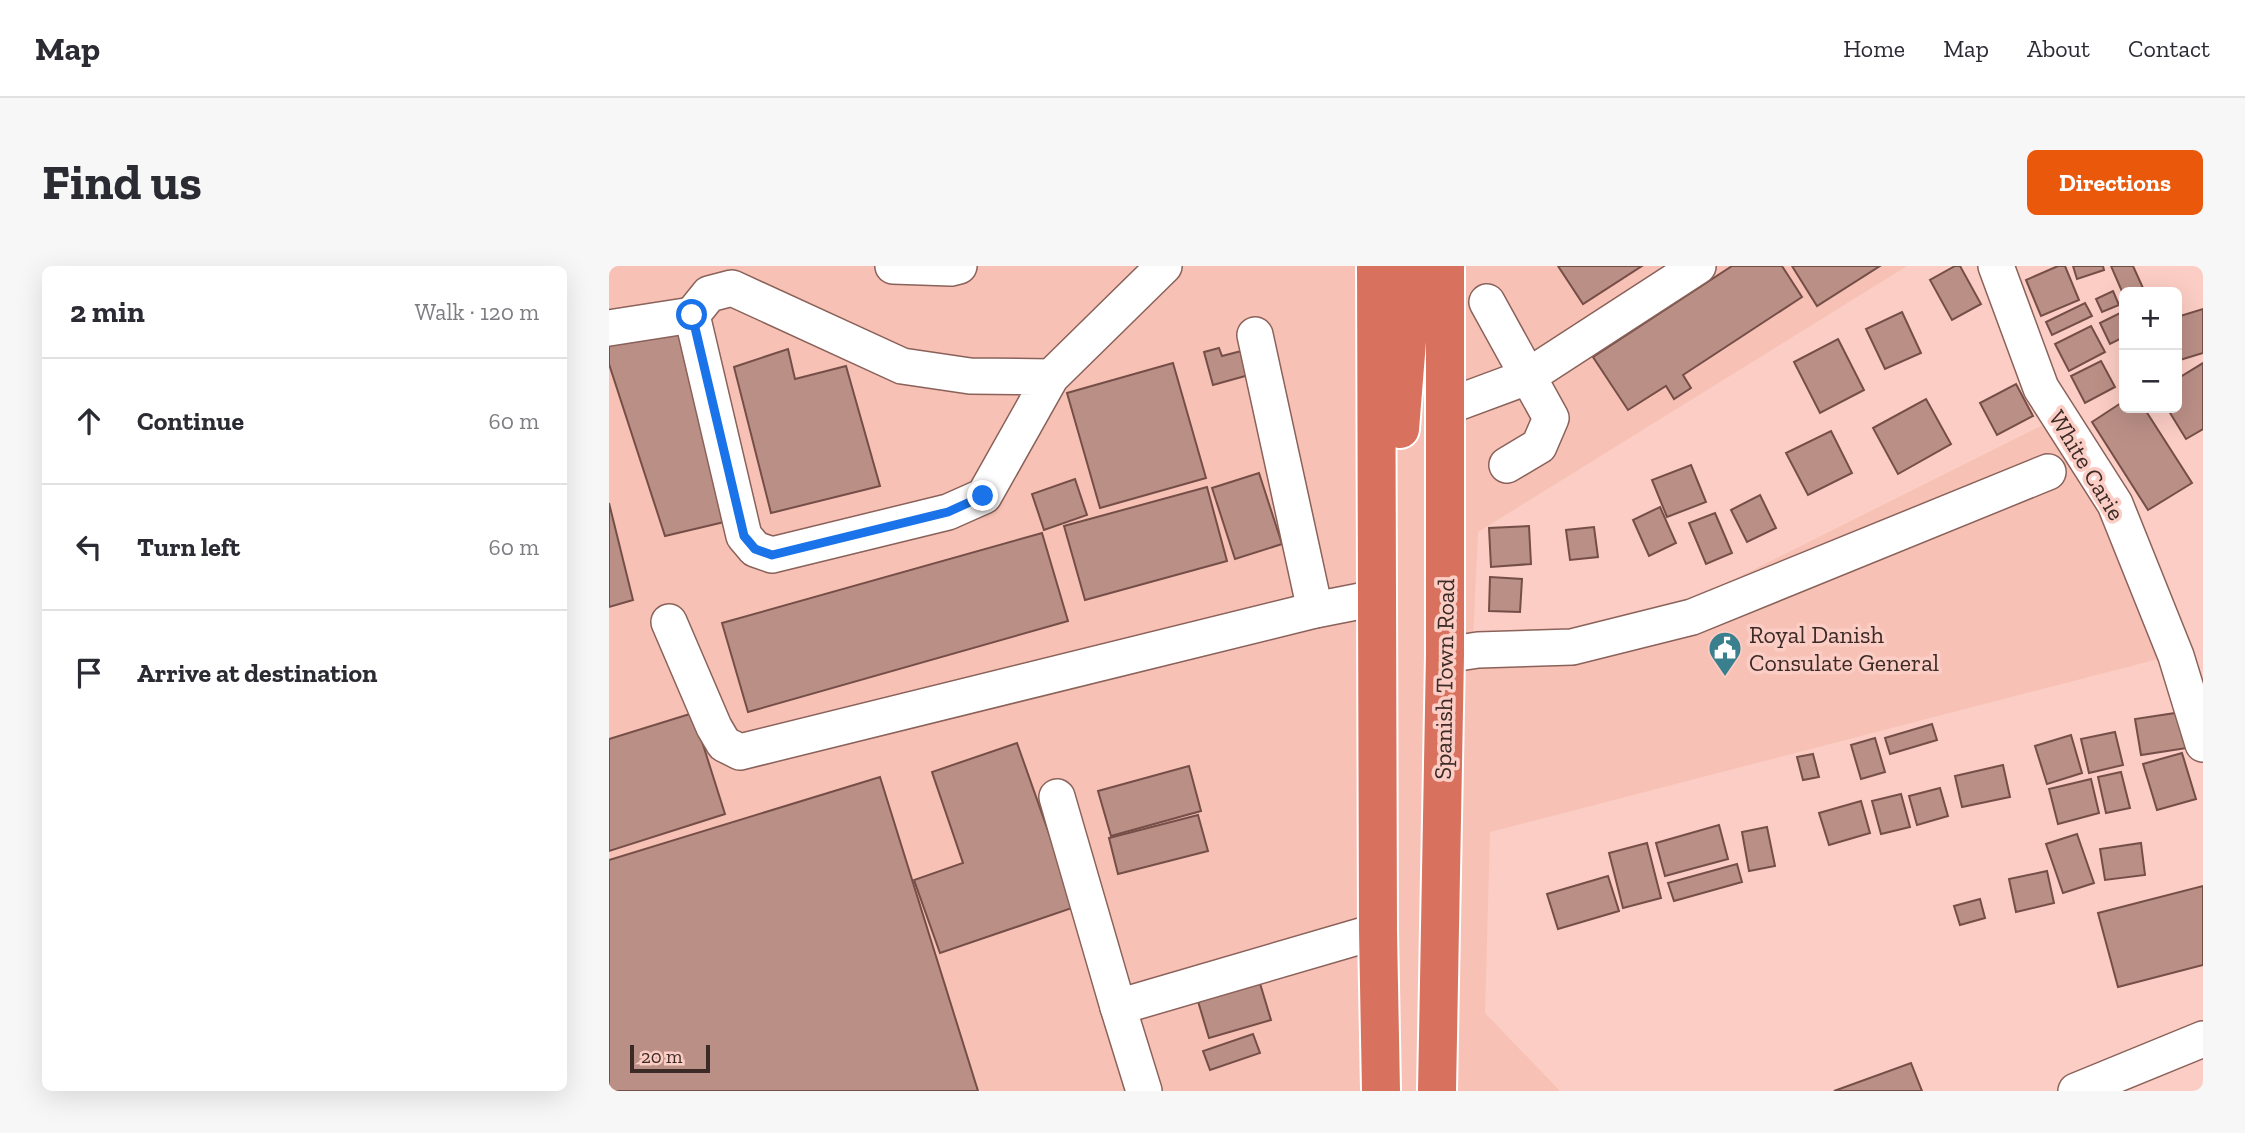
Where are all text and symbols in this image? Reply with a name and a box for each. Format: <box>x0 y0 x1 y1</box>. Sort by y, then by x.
text: Map <box>35 29 100 68</box>
text: Home <box>1843 34 1905 63</box>
text: Map <box>1943 34 1989 63</box>
text: About <box>2027 34 2090 63</box>
text: Contact <box>2128 34 2210 63</box>
button: Directions <box>2027 150 2203 215</box>
text: Find us <box>42 153 202 212</box>
map controls <box>2119 287 2182 413</box>
button: + <box>2119 287 2182 350</box>
text: 2 min <box>70 294 145 330</box>
text: Walk · 120 m <box>415 298 539 326</box>
route start <box>676 299 707 330</box>
button: − <box>2119 350 2182 413</box>
icon: ahead <box>70 402 108 440</box>
text: Continue <box>137 405 244 437</box>
street label: White Carie <box>2043 405 2131 525</box>
text: 60 m <box>488 407 539 435</box>
route end <box>967 480 998 511</box>
icon: left <box>70 528 108 566</box>
text: Turn left <box>137 531 240 563</box>
text: 60 m <box>488 533 539 561</box>
street label: Spanish Town Road <box>1428 578 1460 780</box>
place label: Royal Danish Consulate General <box>1749 620 1939 677</box>
public building icon: Royal Danish Consulate General <box>1706 629 1744 678</box>
icon: arrive <box>70 654 108 692</box>
text: Arrive at destination <box>137 657 377 689</box>
scale bar <box>630 1042 711 1074</box>
text: 20 m <box>641 1045 682 1068</box>

